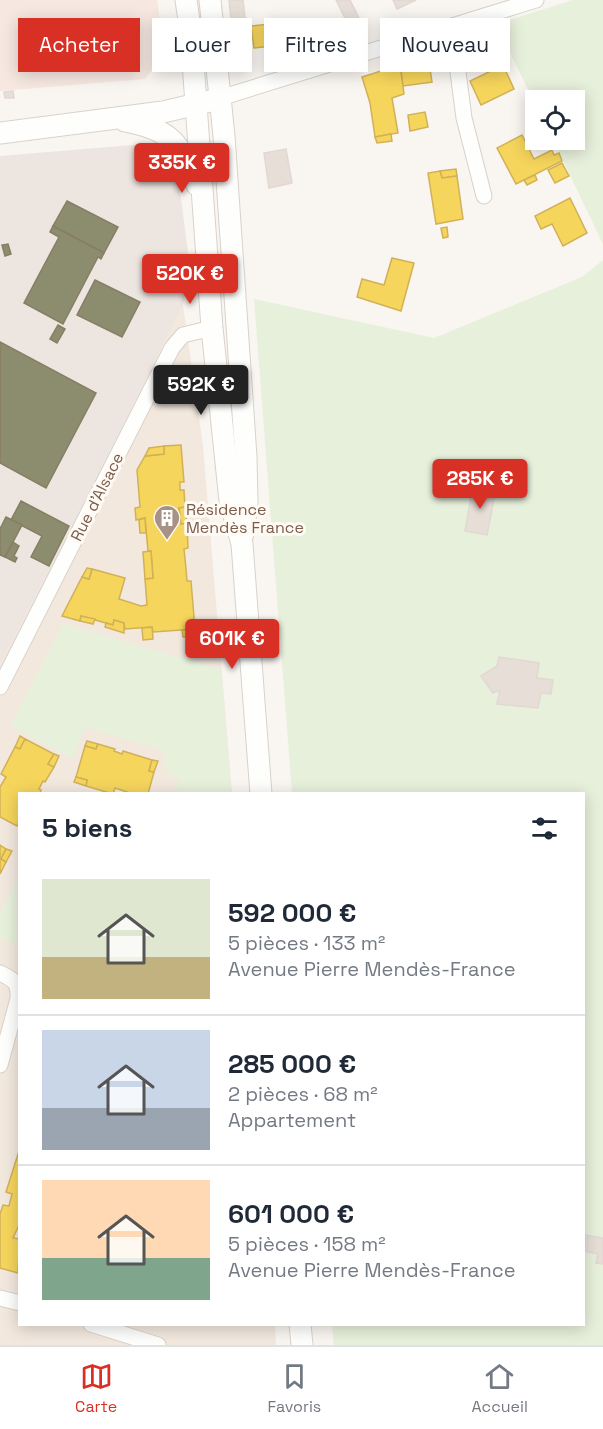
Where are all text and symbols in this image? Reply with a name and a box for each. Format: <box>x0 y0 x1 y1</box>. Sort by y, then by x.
chip: Acheter <box>18 18 140 72</box>
chip: Louer <box>152 18 252 72</box>
chip: Filtres <box>264 18 368 72</box>
chip: Nouveau <box>380 18 510 72</box>
map controls <box>525 90 585 150</box>
button: locate <box>525 90 585 150</box>
pin: 335K € <box>133 143 231 194</box>
text: 335K € <box>148 149 216 175</box>
pin: 520K € <box>141 254 239 305</box>
text: 520K € <box>156 260 224 286</box>
pin: 592K € <box>152 365 250 416</box>
text: 592K € <box>167 371 235 397</box>
street label: Rue d'Alsace <box>66 449 128 545</box>
pin: 285K € <box>431 459 529 510</box>
text: 285K € <box>446 465 514 491</box>
place label: Résidence Mendès France <box>186 499 304 538</box>
building icon: Résidence Mendès France <box>152 503 182 541</box>
pin: 601K € <box>183 619 281 670</box>
text: 601K € <box>199 625 265 651</box>
text: 5 biens <box>42 811 132 845</box>
icon: filters <box>528 812 561 845</box>
text: 592 000 € <box>228 896 357 930</box>
icon: home <box>90 903 162 975</box>
text: 5 pièces · 133 m² <box>228 930 385 956</box>
text: Avenue Pierre Mendès-France <box>228 956 516 982</box>
text: 285 000 € <box>228 1047 356 1081</box>
icon: home <box>90 1054 162 1126</box>
text: 2 pièces · 68 m² <box>228 1081 378 1107</box>
text: Appartement <box>228 1107 356 1133</box>
text: 601 000 € <box>228 1197 354 1231</box>
icon: home <box>90 1204 162 1276</box>
text: 5 pièces · 158 m² <box>228 1231 386 1257</box>
text: Avenue Pierre Mendès-France <box>228 1257 516 1283</box>
tab: Carte <box>75 1360 117 1417</box>
tab: Favoris <box>267 1360 321 1417</box>
tab: Accueil <box>472 1360 528 1417</box>

